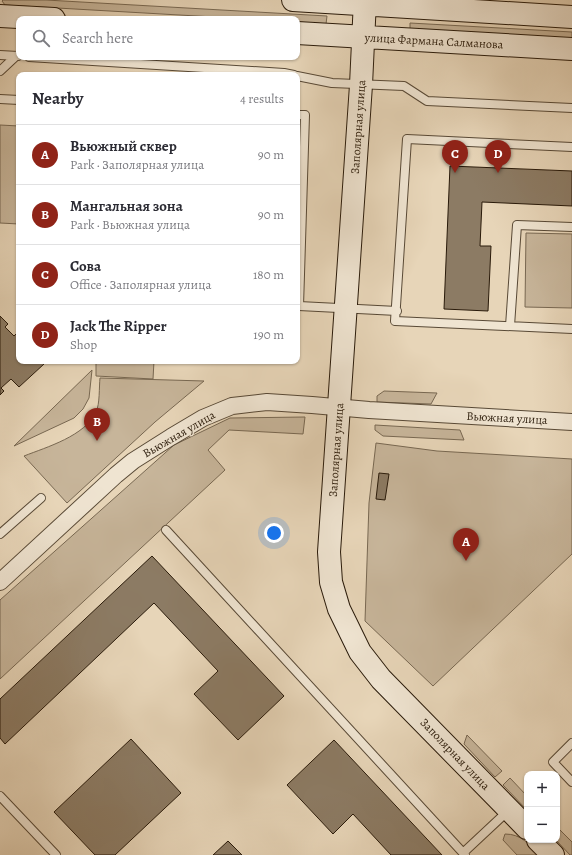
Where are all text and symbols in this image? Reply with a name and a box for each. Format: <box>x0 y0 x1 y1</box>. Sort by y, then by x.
search box <box>16 16 300 60</box>
icon: search <box>30 27 52 49</box>
text: Search here <box>62 28 133 48</box>
street label: улица Фармана Салманова <box>363 29 504 53</box>
street label: Заполярная улица <box>347 79 369 175</box>
text: Nearby <box>32 87 83 110</box>
text: 4 results <box>240 90 284 107</box>
text: Вьюжный сквер <box>70 136 177 156</box>
pin: C <box>442 140 468 173</box>
pin: D <box>485 140 511 173</box>
text: A <box>41 146 49 163</box>
text: 90 m <box>258 146 284 163</box>
text: Park · Заполярная улица <box>70 156 204 173</box>
text: Мангальная зона <box>70 196 183 216</box>
text: B <box>41 206 49 223</box>
text: 90 m <box>258 206 284 223</box>
text: Park · Вьюжная улица <box>70 216 190 233</box>
text: Сова <box>70 256 101 276</box>
text: C <box>41 266 49 283</box>
text: 180 m <box>253 266 284 283</box>
text: Office · Заполярная улица <box>70 276 211 293</box>
text: Jack The Ripper <box>70 316 167 336</box>
text: D <box>40 326 50 343</box>
text: 190 m <box>253 326 284 343</box>
text: Shop <box>70 336 97 353</box>
street label: Заполярная улица <box>325 402 347 498</box>
street label: Вьюжная улица <box>140 407 219 461</box>
pin: B <box>84 408 110 441</box>
street label: Вьюжная улица <box>466 408 548 428</box>
your location <box>264 523 284 543</box>
pin: A <box>453 528 479 561</box>
street label: Заполярная улица <box>417 715 494 794</box>
map controls <box>524 771 560 843</box>
button: + <box>524 771 560 807</box>
button: − <box>524 807 560 843</box>

